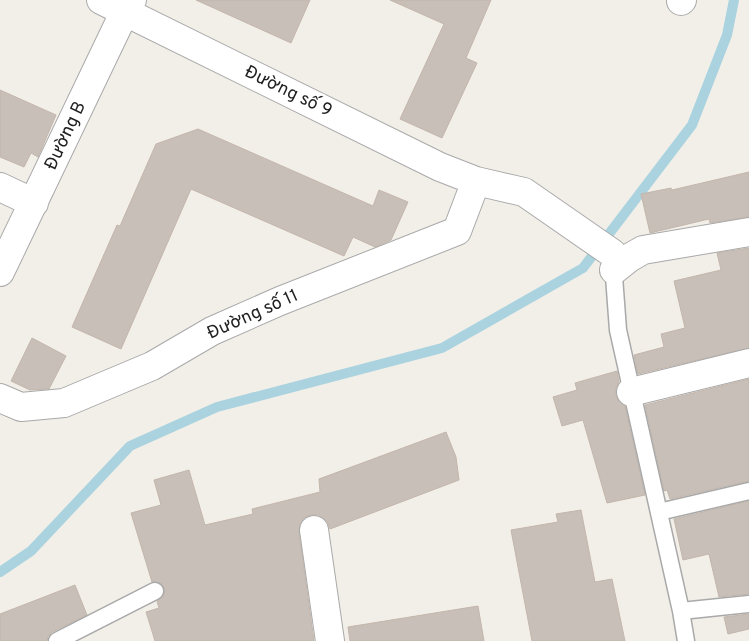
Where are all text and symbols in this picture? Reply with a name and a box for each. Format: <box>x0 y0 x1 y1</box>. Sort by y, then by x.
street label: Đường số 9 <box>240 60 336 123</box>
street label: Đường B <box>40 98 92 174</box>
street label: Đường số 11 <box>203 284 302 345</box>

